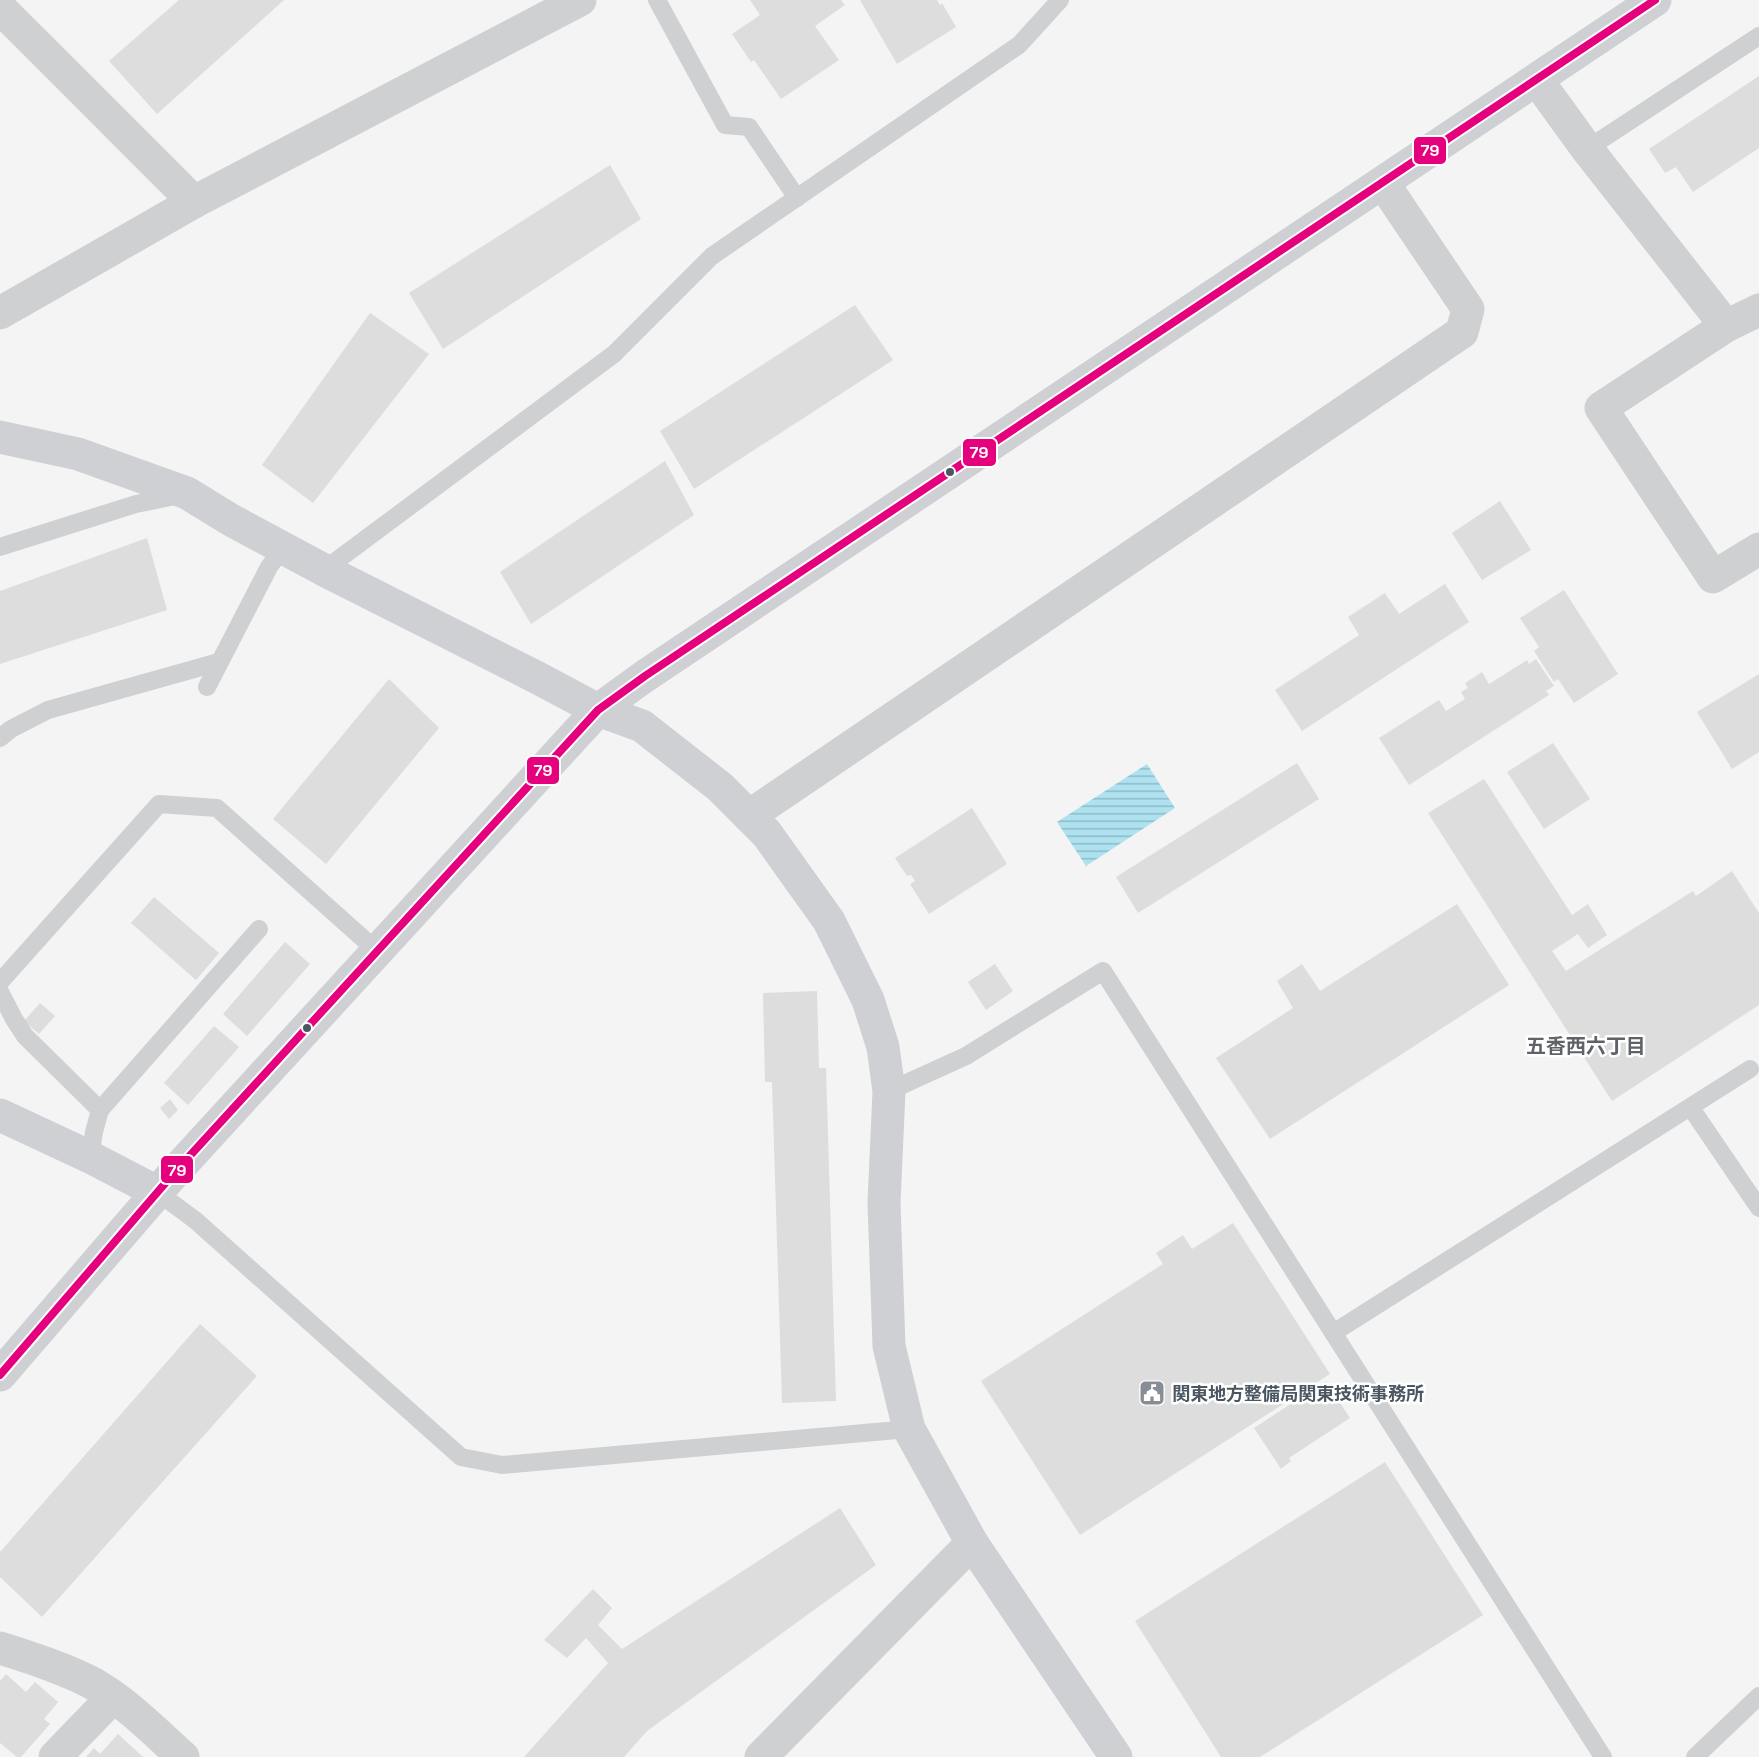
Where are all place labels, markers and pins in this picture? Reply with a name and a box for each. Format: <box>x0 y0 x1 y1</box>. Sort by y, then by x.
unlabelled marker <box>944 466 956 478</box>
unlabelled marker <box>301 1022 313 1034</box>
public building icon: 関東地方整備局関東技術事務所 <box>1137 1378 1167 1408</box>
place label: 関東地方整備局関東技術事務所 <box>1172 1382 1424 1405</box>

